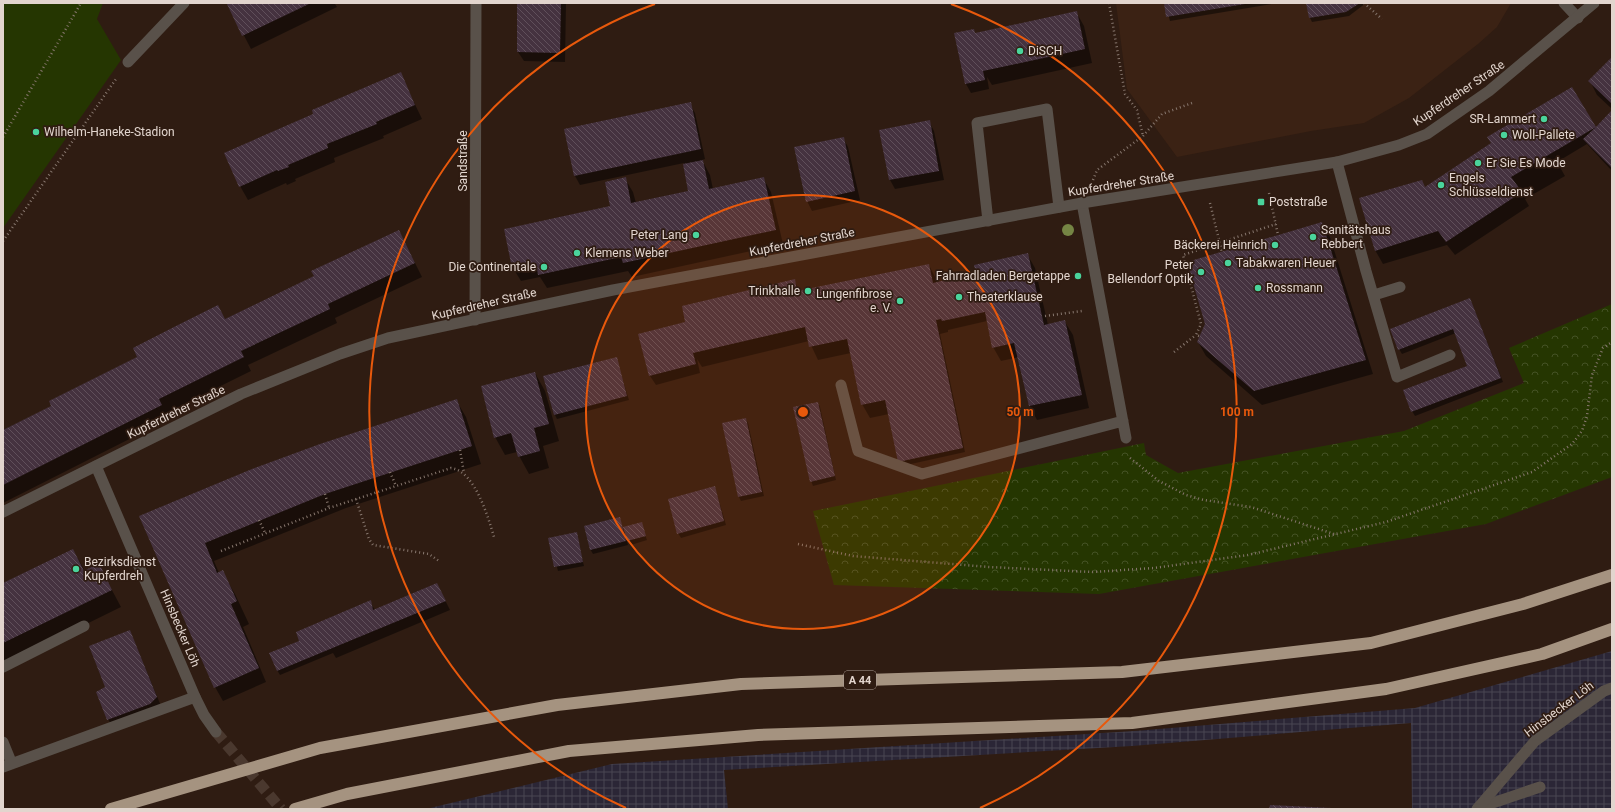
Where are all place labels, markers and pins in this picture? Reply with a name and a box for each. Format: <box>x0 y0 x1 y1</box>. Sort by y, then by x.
place label: DiSCH <box>1028 44 1062 58</box>
marker: DiSCH <box>1015 46 1025 56</box>
place label: SR-Lammert <box>1469 112 1536 126</box>
marker: SR-Lammert <box>1539 114 1549 124</box>
place label: Wilhelm-Haneke-Stadion <box>44 125 175 139</box>
marker: Wilhelm-Haneke-Stadion <box>31 127 41 137</box>
place label: Woll-Pallete <box>1512 128 1575 142</box>
marker: Woll-Pallete <box>1499 130 1509 140</box>
place label: Er Sie Es Mode <box>1486 156 1566 170</box>
marker: Er Sie Es Mode <box>1473 158 1483 168</box>
place label: Engels Schlüsseldienst <box>1449 171 1533 199</box>
marker: Engels Schlüsseldienst <box>1436 180 1446 190</box>
place label: Poststraße <box>1269 195 1327 209</box>
marker: Poststraße <box>1256 197 1266 207</box>
place label: Sanitätshaus Rebbert <box>1321 223 1391 251</box>
place label: Peter Lang <box>630 228 688 242</box>
marker: Peter Lang <box>691 230 701 240</box>
marker: Sanitätshaus Rebbert <box>1308 232 1318 242</box>
place label: Bäckerei Heinrich <box>1174 238 1267 252</box>
marker: Bäckerei Heinrich <box>1270 240 1280 250</box>
place label: Klemens Weber <box>585 246 669 260</box>
marker: Klemens Weber <box>572 248 582 258</box>
place label: Tabakwaren Heuer <box>1236 256 1336 270</box>
place label: Peter Bellendorf Optik <box>1108 258 1194 286</box>
marker: Tabakwaren Heuer <box>1223 258 1233 268</box>
place label: Die Continentale <box>448 260 536 274</box>
marker: Die Continentale <box>539 262 549 272</box>
marker: Peter Bellendorf Optik <box>1196 267 1206 277</box>
place label: Fahrradladen Bergetappe <box>936 269 1070 283</box>
marker: Fahrradladen Bergetappe <box>1073 271 1083 281</box>
place label: Rossmann <box>1266 281 1323 295</box>
marker: Rossmann <box>1253 283 1263 293</box>
place label: Trinkhalle <box>748 284 800 298</box>
marker: Trinkhalle <box>803 286 813 296</box>
place label: Lungenfibrose e. V. <box>816 287 892 315</box>
place label: Theaterklause <box>967 290 1043 304</box>
marker: Theaterklause <box>954 292 964 302</box>
marker: Lungenfibrose e. V. <box>895 296 905 306</box>
centre of rings <box>796 405 810 419</box>
place label: Bezirksdienst Kupferdreh <box>84 555 156 583</box>
marker: Bezirksdienst Kupferdreh <box>71 564 81 574</box>

